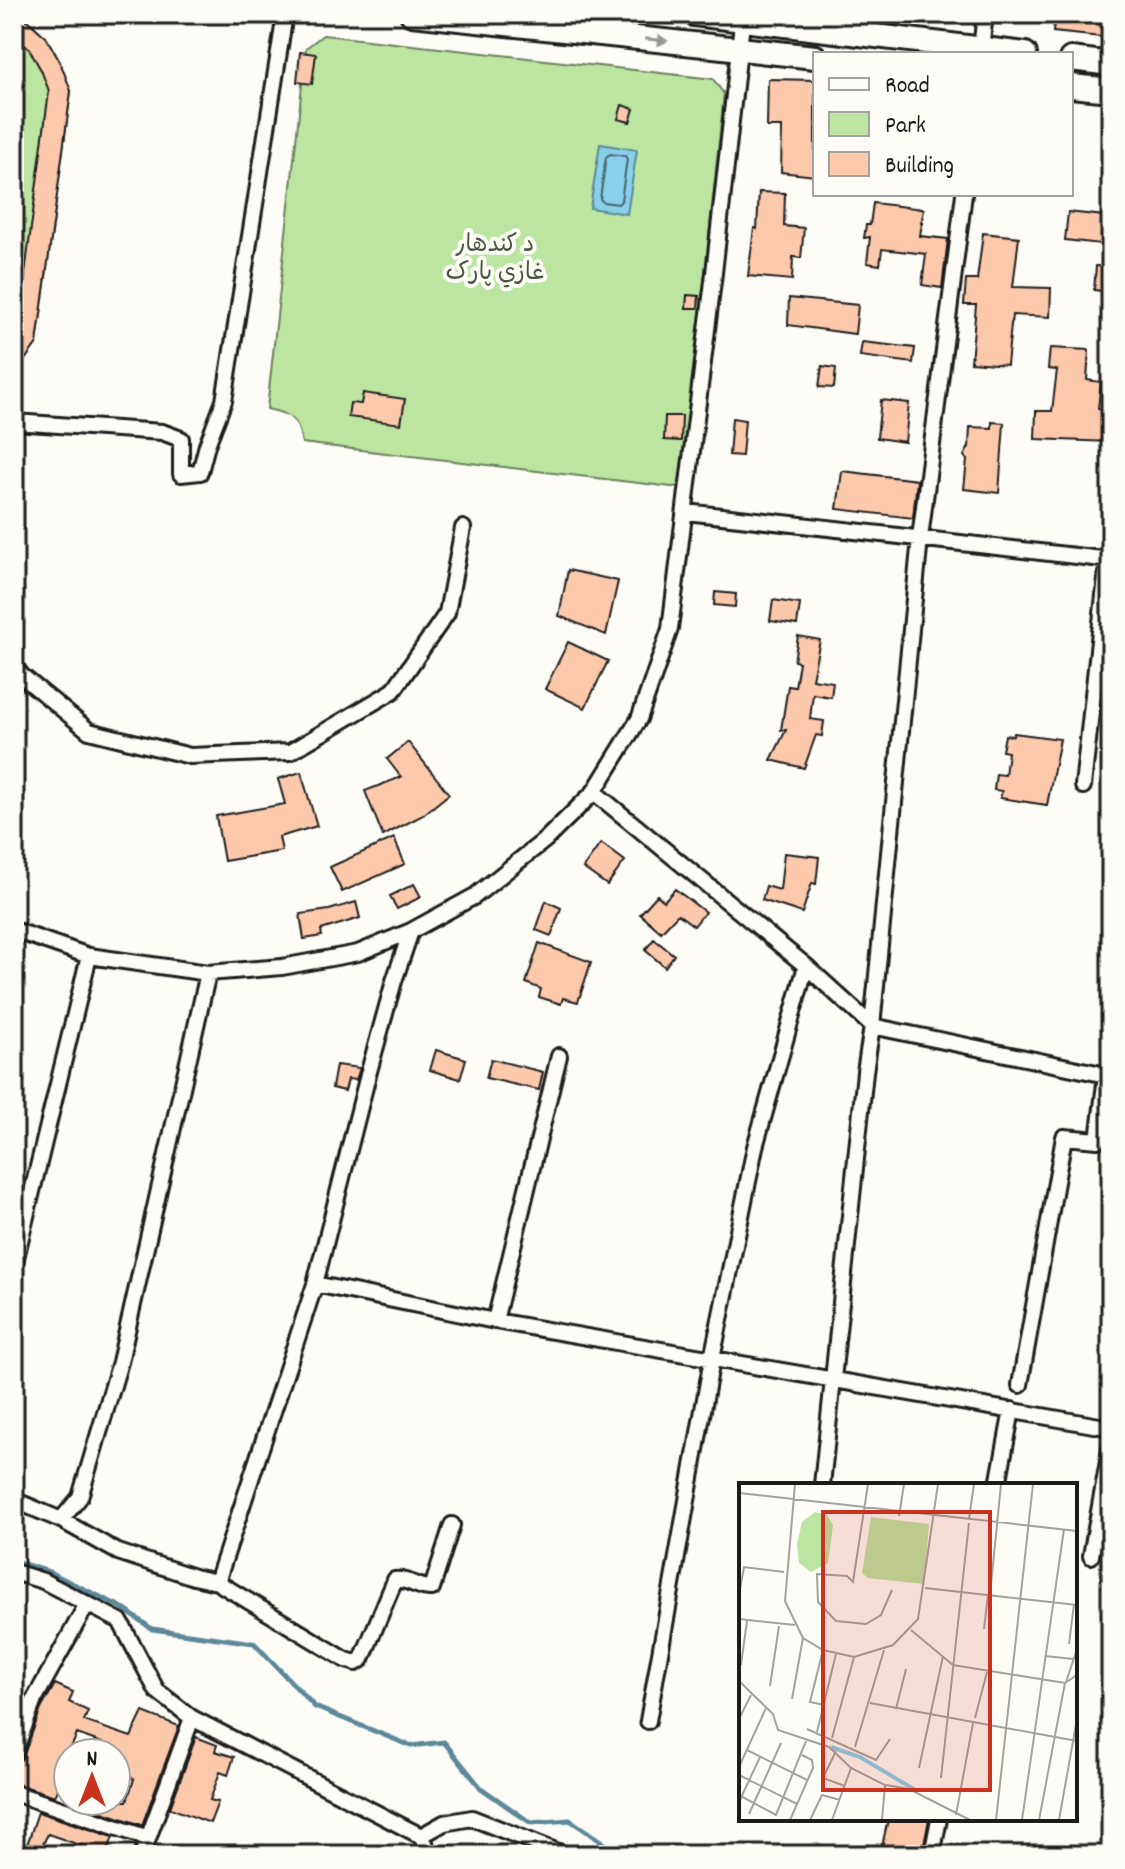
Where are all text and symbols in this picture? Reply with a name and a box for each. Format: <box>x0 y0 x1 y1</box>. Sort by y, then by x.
one-way arrow <box>644 34 669 47</box>
legend <box>813 52 1073 196</box>
text: Road <box>885 70 930 104</box>
text: Park <box>885 110 926 144</box>
text: Building <box>885 150 954 184</box>
park label: د کندهار غازي پارک <box>446 229 544 291</box>
inset map <box>739 1483 1077 1821</box>
north arrow <box>52 1737 132 1817</box>
text: N <box>87 1745 98 1776</box>

